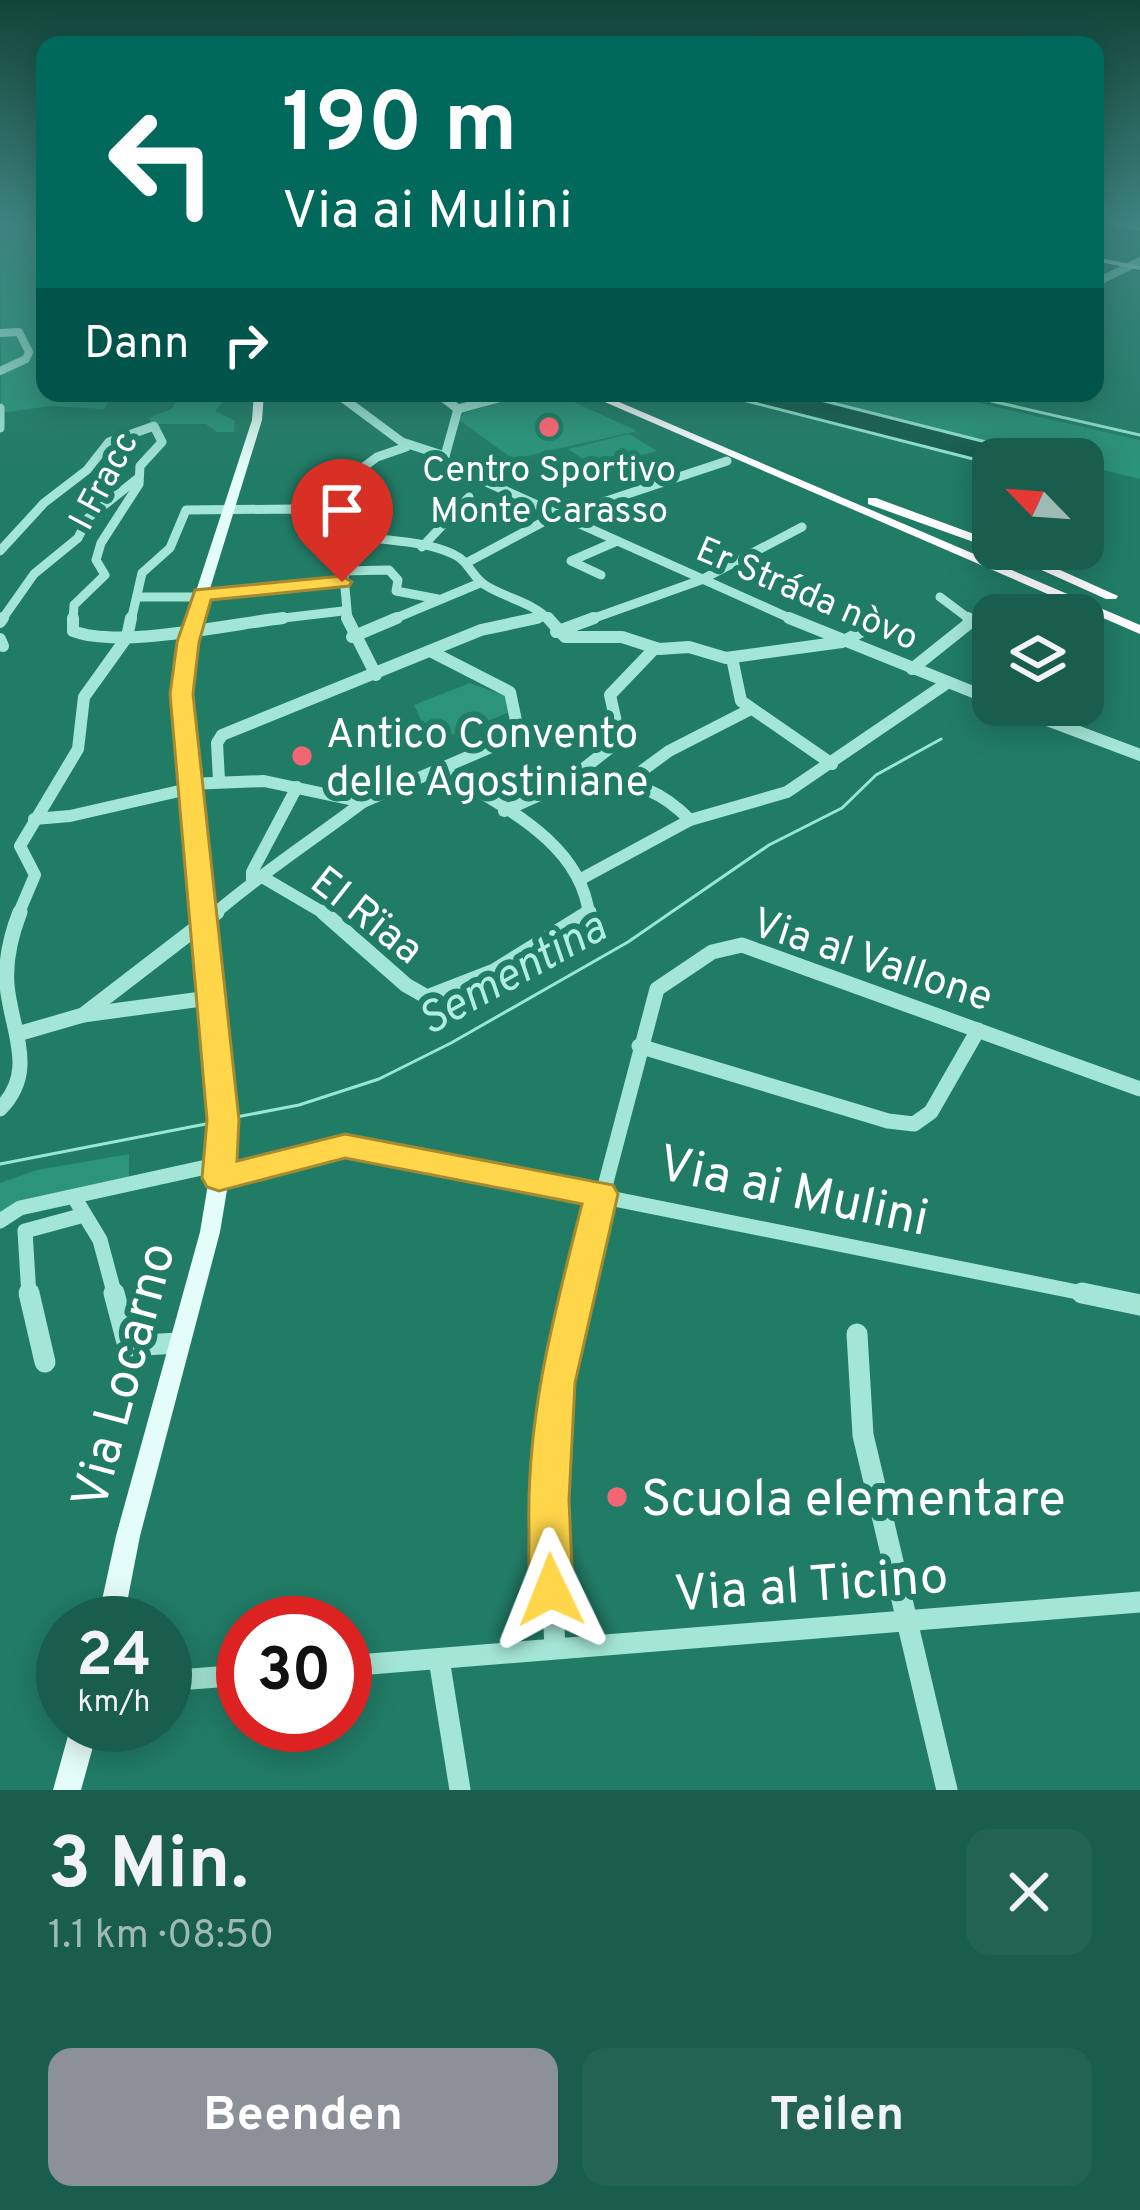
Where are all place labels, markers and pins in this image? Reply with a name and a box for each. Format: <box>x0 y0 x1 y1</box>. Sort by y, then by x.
marker: Centro Sportivo Monte Carasso <box>536 414 562 440</box>
place label: Centro Sportivo Monte Carasso <box>422 449 676 536</box>
pin <box>291 459 393 582</box>
place label: Antico Convento delle Agostiniane <box>326 710 648 811</box>
marker: Antico Convento delle Agostiniane <box>289 743 315 769</box>
place label: Scuola elementare <box>641 1470 1066 1535</box>
marker: Scuola elementare <box>604 1484 630 1510</box>

